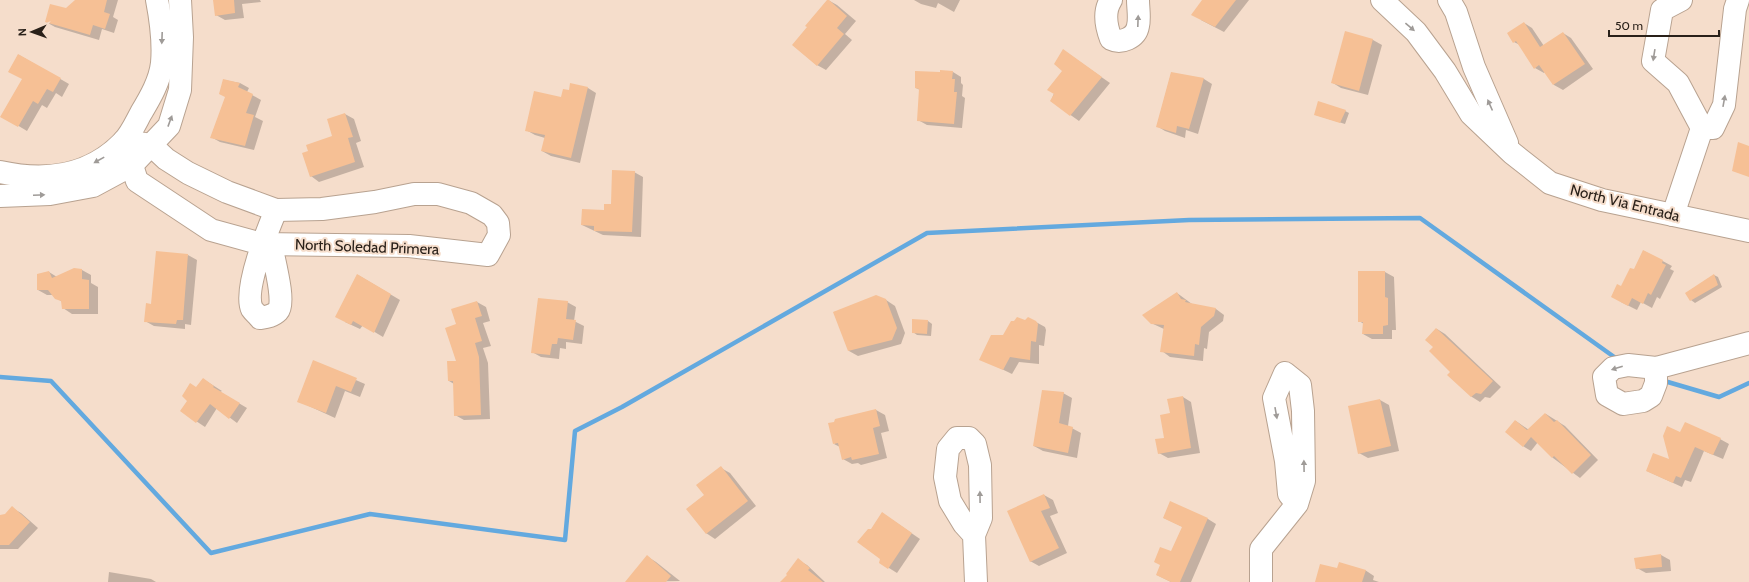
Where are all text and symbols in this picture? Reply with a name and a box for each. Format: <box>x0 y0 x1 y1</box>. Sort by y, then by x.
north arrow <box>12 12 52 52</box>
scale bar <box>1609 12 1719 38</box>
one-way arrow <box>1134 14 1141 27</box>
text: 50 m <box>1615 18 1643 33</box>
one-way arrow <box>1405 22 1415 31</box>
text: N <box>15 28 29 36</box>
one-way arrow <box>159 32 166 44</box>
one-way arrow <box>1651 49 1657 61</box>
one-way arrow <box>1721 94 1727 107</box>
one-way arrow <box>1487 99 1493 110</box>
one-way arrow <box>168 115 174 127</box>
one-way arrow <box>93 157 104 164</box>
street label: North Via Entrada <box>1568 181 1682 226</box>
one-way arrow <box>33 191 45 198</box>
street label: North Soledad Primera <box>295 235 440 259</box>
one-way arrow <box>1611 365 1623 371</box>
one-way arrow <box>1274 407 1280 419</box>
one-way arrow <box>1301 459 1307 472</box>
one-way arrow <box>977 490 983 503</box>

